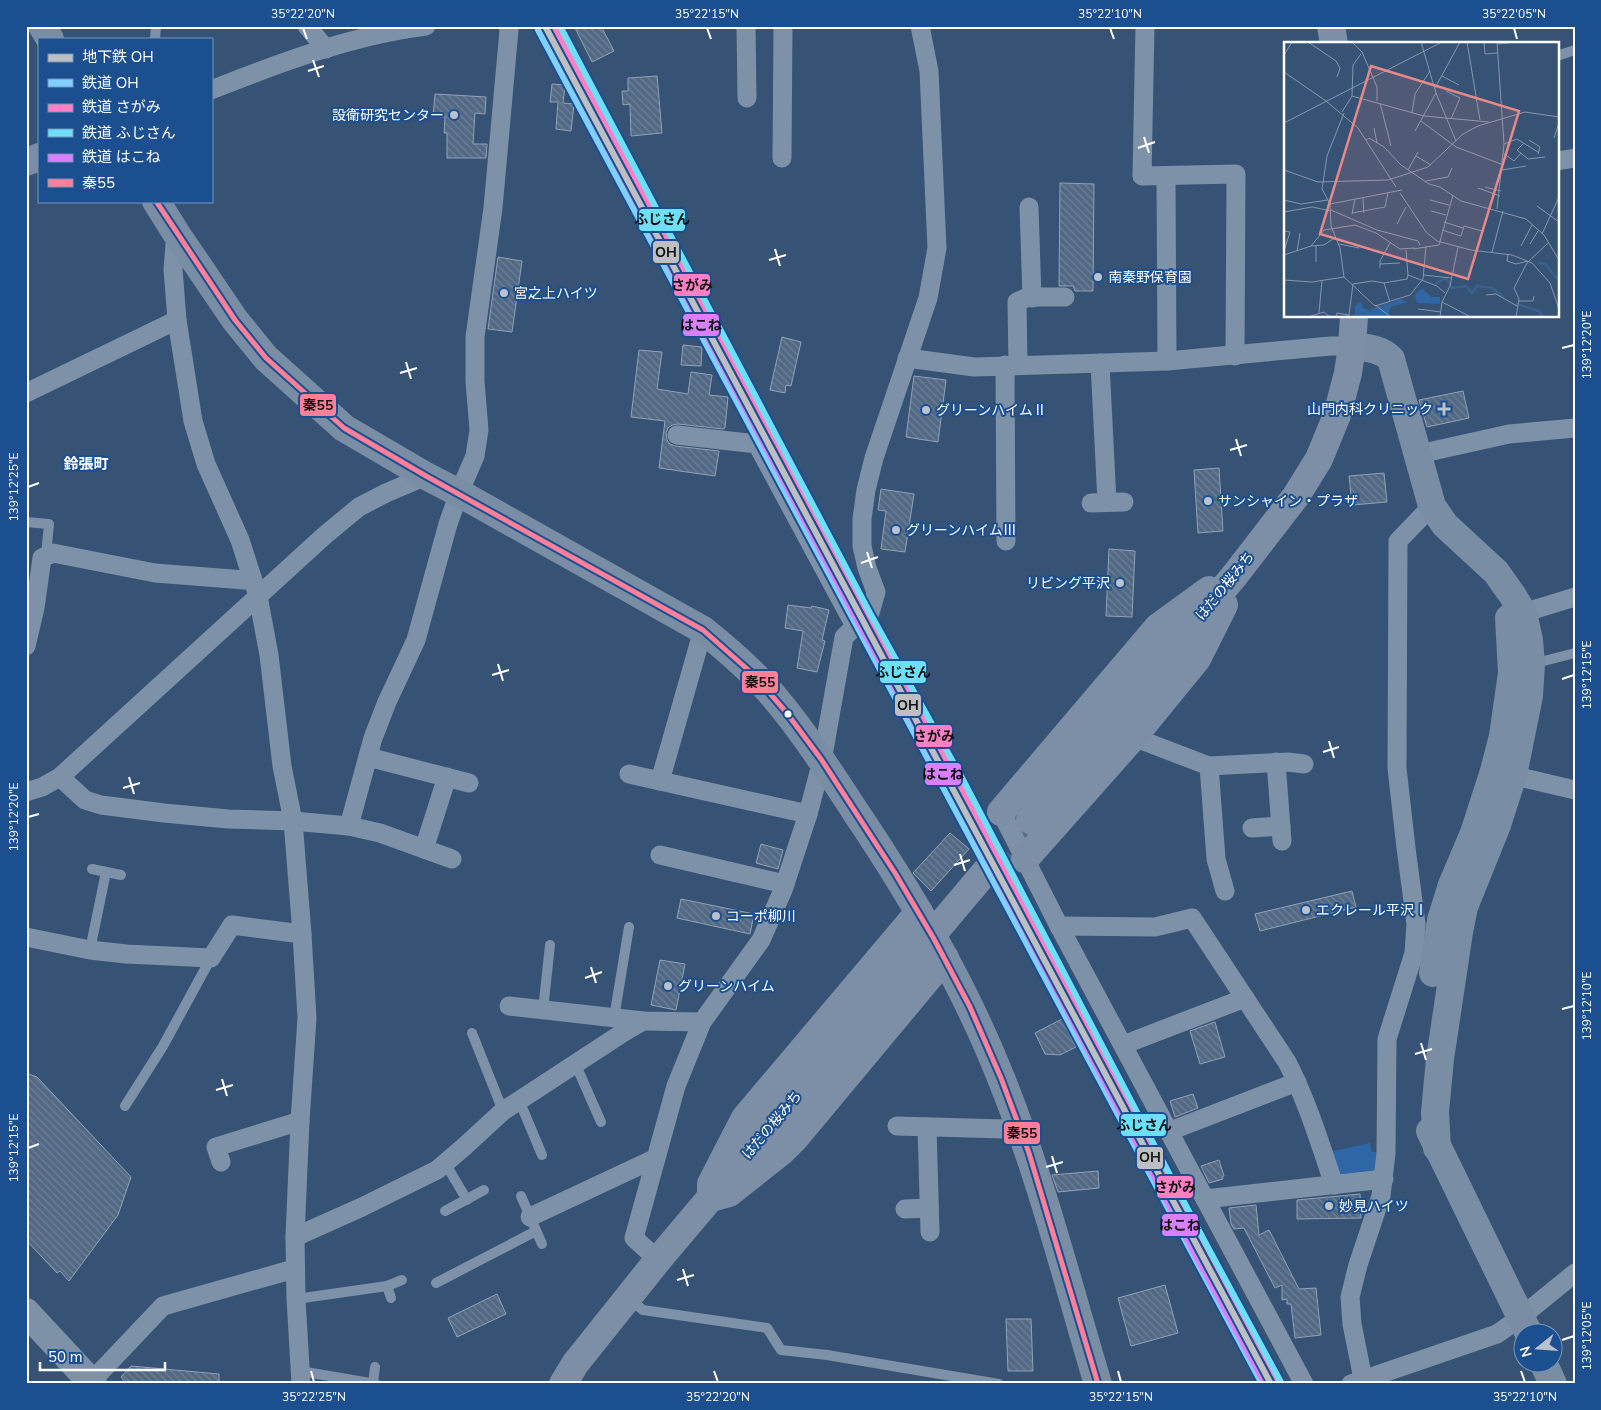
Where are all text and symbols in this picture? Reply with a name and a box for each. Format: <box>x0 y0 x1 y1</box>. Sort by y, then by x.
text: 35°22'20"N <box>271 6 335 22</box>
text: 35°22'15"N <box>675 6 739 22</box>
text: 35°22'10"N <box>1078 6 1142 22</box>
text: 35°22'05"N <box>1482 6 1546 22</box>
legend <box>38 38 212 202</box>
inset map <box>1284 42 1558 318</box>
text: 地下鉄 OH <box>82 47 154 67</box>
text: 鉄道 OH <box>82 73 139 93</box>
text: 鉄道 さがみ <box>82 97 161 117</box>
place label: 設衛研究センター <box>332 106 444 125</box>
marker: 設衛研究センター <box>448 109 460 121</box>
text: 鉄道 ふじさん <box>82 123 176 143</box>
text: 鉄道 はこね <box>82 147 161 167</box>
text: 秦55 <box>82 173 115 193</box>
line badge: ふじさん <box>638 208 686 232</box>
text: ふじさん <box>634 210 690 229</box>
line badge: OH <box>652 240 680 264</box>
text: OH <box>655 243 677 262</box>
place label: 南秦野保育園 <box>1108 268 1192 287</box>
marker: 南秦野保育園 <box>1092 271 1104 283</box>
line badge: さがみ <box>673 273 711 297</box>
text: さがみ <box>671 276 713 295</box>
place label: 宮之上ハイツ <box>514 284 598 303</box>
marker: 宮之上ハイツ <box>498 287 510 299</box>
text: 139°12'20"E <box>1579 310 1595 380</box>
line badge: はこね <box>682 313 720 337</box>
text: はこね <box>680 316 722 335</box>
line badge: 秦55 <box>299 393 337 417</box>
text: 秦55 <box>303 396 333 415</box>
place label: 山門内科クリニック <box>1307 400 1433 419</box>
place label: グリーンハイムⅡ <box>936 401 1047 420</box>
marker: 山門内科クリニック <box>1437 402 1451 416</box>
marker: グリーンハイムⅡ <box>920 404 932 416</box>
text: 139°12'25"E <box>6 452 22 522</box>
district label: 鈴張町 <box>63 454 109 474</box>
place label: サンシャイン・プラザ <box>1218 492 1358 511</box>
marker: サンシャイン・プラザ <box>1202 495 1214 507</box>
place label: グリーンハイムⅢ <box>906 521 1017 540</box>
marker: グリーンハイムⅢ <box>890 524 902 536</box>
street label: はだの桜みち <box>1191 547 1259 625</box>
place label: リビング平沢 <box>1026 574 1110 593</box>
marker: リビング平沢 <box>1114 577 1126 589</box>
text: 139°12'15"E <box>1579 640 1595 710</box>
line badge: ふじさん <box>879 660 927 684</box>
text: ふじさん <box>875 663 931 682</box>
line badge: 秦55 <box>741 670 779 694</box>
text: 秦55 <box>745 673 775 692</box>
line badge: OH <box>894 693 922 717</box>
text: OH <box>897 696 919 715</box>
unlabelled marker <box>783 709 793 719</box>
line badge: さがみ <box>915 724 953 748</box>
text: さがみ <box>913 727 955 746</box>
line badge: はこね <box>924 762 962 786</box>
text: はこね <box>922 765 964 784</box>
text: 139°12'20"E <box>6 782 22 852</box>
place label: エクレール平沢Ⅰ <box>1316 901 1428 920</box>
marker: エクレール平沢Ⅰ <box>1300 904 1312 916</box>
place label: コーポ柳川 <box>726 907 796 926</box>
marker: コーポ柳川 <box>710 910 722 922</box>
text: 139°12'10"E <box>1579 971 1595 1041</box>
place label: グリーンハイム <box>678 977 775 996</box>
marker: グリーンハイム <box>662 980 674 992</box>
street label: はだの桜みち <box>738 1087 806 1163</box>
text: 139°12'15"E <box>6 1113 22 1183</box>
line badge: ふじさん <box>1120 1113 1167 1137</box>
text: ふじさん <box>1116 1116 1172 1135</box>
line badge: 秦55 <box>1003 1121 1041 1145</box>
text: 秦55 <box>1007 1124 1037 1143</box>
line badge: OH <box>1136 1146 1164 1170</box>
text: OH <box>1139 1148 1161 1167</box>
line badge: さがみ <box>1156 1175 1194 1199</box>
text: さがみ <box>1154 1178 1196 1197</box>
place label: 妙見ハイツ <box>1339 1197 1409 1216</box>
marker: 妙見ハイツ <box>1323 1200 1335 1212</box>
line badge: はこね <box>1161 1213 1199 1237</box>
text: はこね <box>1159 1216 1201 1235</box>
text: 139°12'05"E <box>1579 1301 1595 1371</box>
north arrow <box>1514 1322 1564 1372</box>
scale bar <box>40 1340 165 1372</box>
text: N <box>1515 1344 1537 1359</box>
text: 50 m <box>48 1347 83 1367</box>
text: 35°22'25"N <box>282 1389 346 1405</box>
text: 35°22'20"N <box>686 1389 750 1405</box>
text: 35°22'15"N <box>1089 1389 1153 1405</box>
text: 35°22'10"N <box>1493 1389 1557 1405</box>

